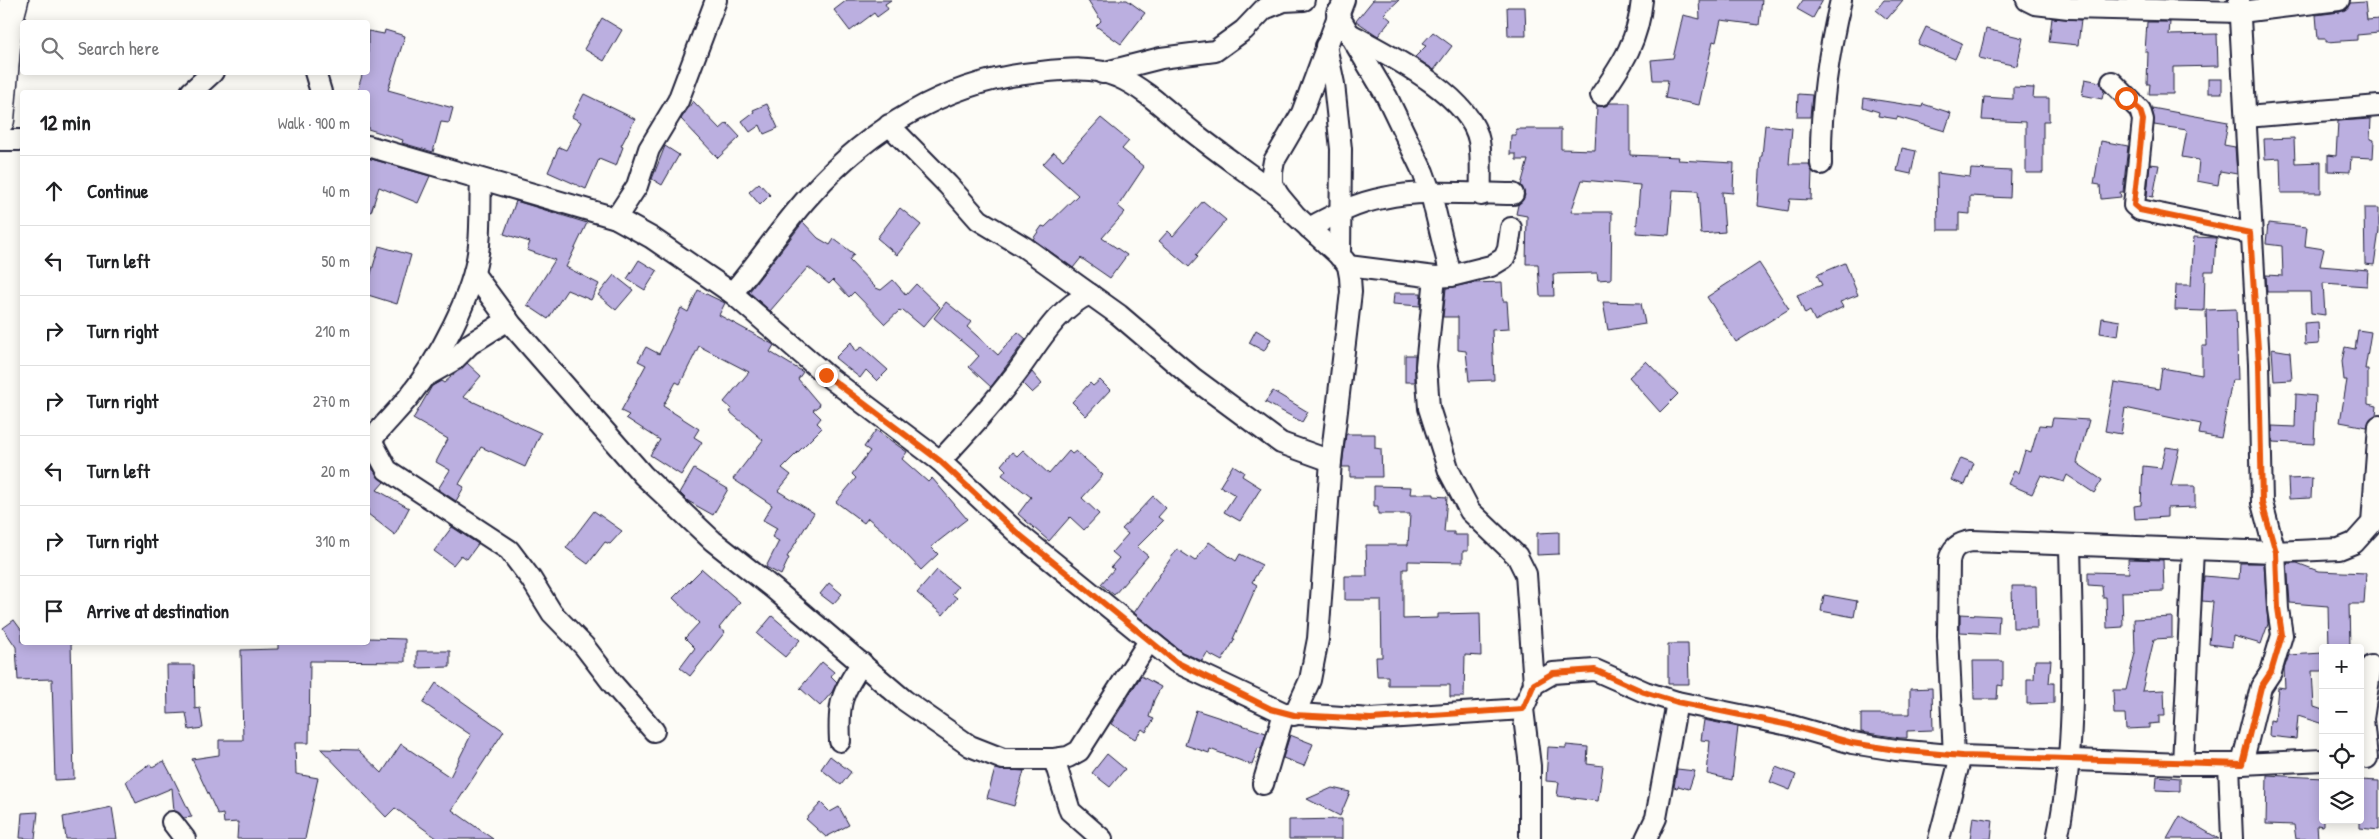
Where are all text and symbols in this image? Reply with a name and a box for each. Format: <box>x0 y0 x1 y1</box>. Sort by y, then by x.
search box <box>20 20 370 75</box>
icon: search <box>38 34 66 62</box>
text: Search here <box>78 35 159 61</box>
route start <box>2115 87 2138 110</box>
text: 12 min <box>40 108 91 137</box>
text: Walk · 900 m <box>278 112 350 134</box>
icon: ahead <box>40 177 68 205</box>
text: Continue <box>87 178 148 204</box>
text: 40 m <box>322 180 350 202</box>
icon: left <box>40 247 68 275</box>
text: Turn left <box>87 248 150 274</box>
text: 50 m <box>322 250 350 272</box>
icon: right <box>40 317 68 345</box>
text: Turn right <box>87 318 158 344</box>
text: 210 m <box>315 320 350 342</box>
route end <box>815 364 838 387</box>
icon: right <box>40 387 68 415</box>
text: Turn right <box>87 388 158 414</box>
text: 270 m <box>313 390 350 412</box>
icon: left <box>40 457 68 485</box>
text: Turn left <box>87 458 150 484</box>
text: 20 m <box>321 460 350 482</box>
icon: right <box>40 527 68 555</box>
text: Turn right <box>87 528 158 554</box>
text: 310 m <box>315 530 350 552</box>
icon: arrive <box>40 597 68 625</box>
text: Arrive at destination <box>87 598 229 624</box>
map controls <box>2319 644 2364 824</box>
button: + <box>2319 644 2364 689</box>
button: − <box>2319 689 2364 734</box>
button: locate <box>2319 734 2364 779</box>
button: layers <box>2319 779 2364 824</box>

